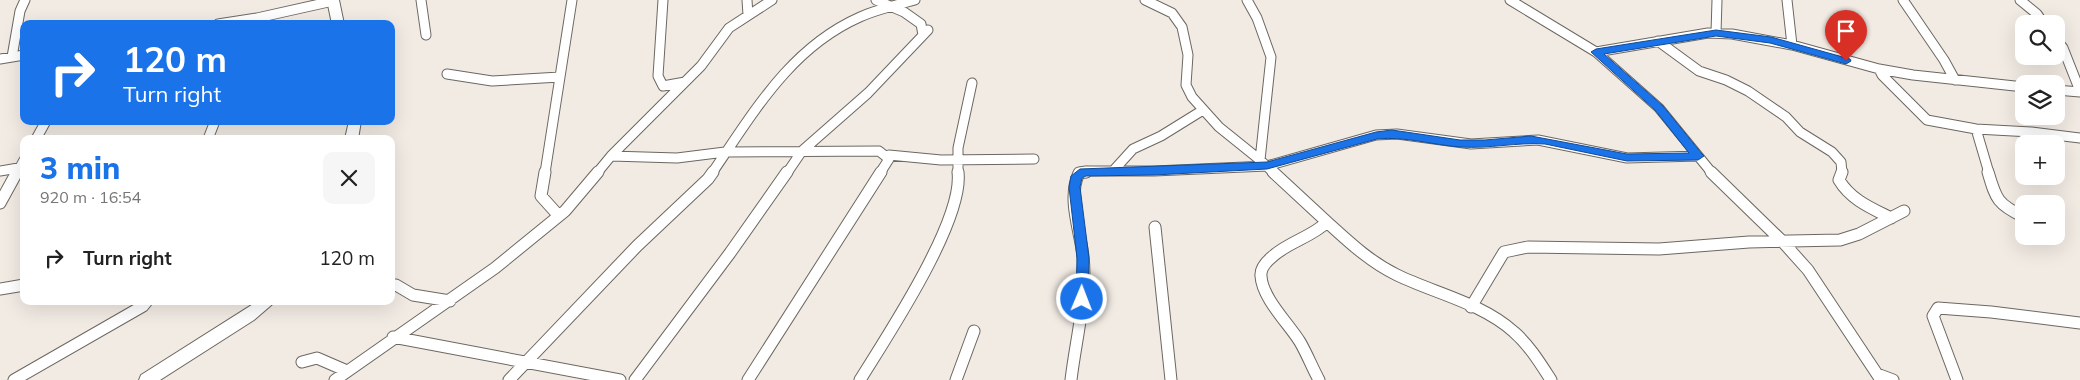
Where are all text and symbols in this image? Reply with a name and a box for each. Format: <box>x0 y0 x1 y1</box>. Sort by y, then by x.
pin <box>1825 10 1867 61</box>
map controls <box>2015 15 2065 245</box>
button: search <box>2015 15 2065 65</box>
icon: arrive <box>1832 17 1860 45</box>
text: 120 m <box>123 37 227 81</box>
icon: right <box>40 40 105 105</box>
button: layers <box>2015 75 2065 125</box>
text: Turn right <box>123 80 221 108</box>
button: + <box>2015 135 2065 185</box>
text: 3 min <box>40 149 120 187</box>
button: close <box>323 152 375 204</box>
text: 920 m · 16:54 <box>40 187 141 207</box>
button: − <box>2015 195 2065 245</box>
icon: right <box>40 244 68 272</box>
text: Turn right <box>83 246 172 270</box>
text: 120 m <box>319 246 375 270</box>
position arrow <box>1055 272 1107 324</box>

